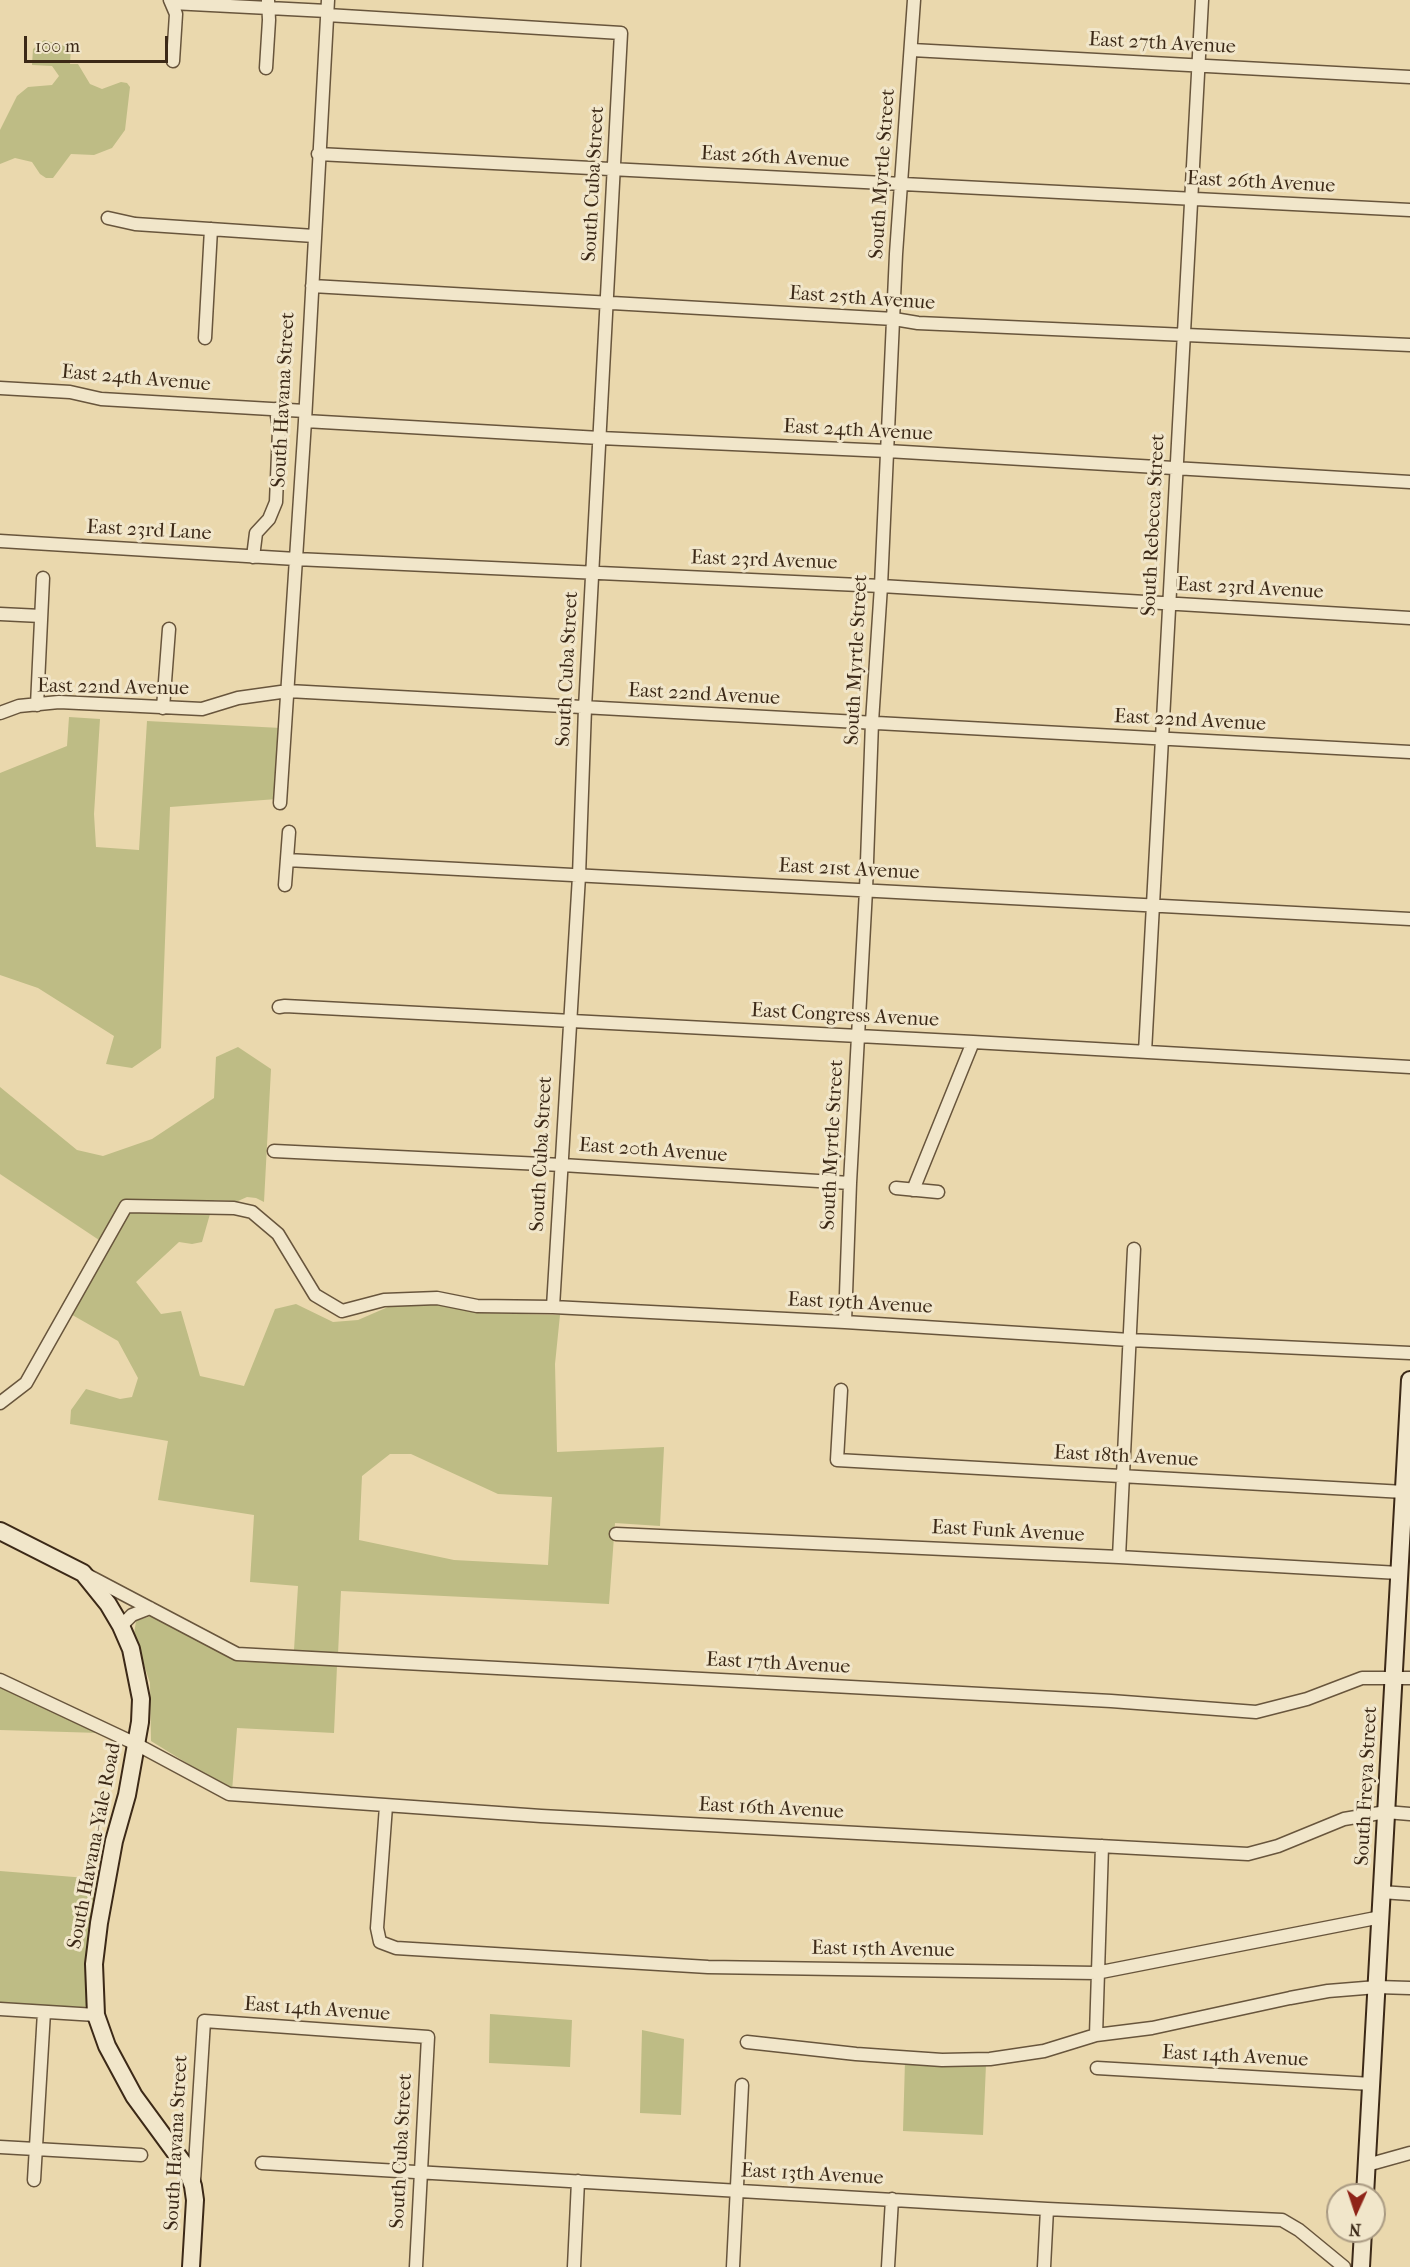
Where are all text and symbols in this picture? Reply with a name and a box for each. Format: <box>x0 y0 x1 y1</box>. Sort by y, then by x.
scale bar <box>27 24 171 62</box>
street label: East 27th Avenue <box>1088 28 1236 60</box>
text: 100 m <box>35 36 80 57</box>
street label: South Myrtle Street <box>865 88 901 260</box>
street label: South Cuba Street <box>578 106 610 262</box>
street label: East 26th Avenue <box>700 142 850 174</box>
street label: East 26th Avenue <box>1186 167 1336 199</box>
street label: East 25th Avenue <box>788 282 936 316</box>
street label: South Havana Street <box>267 312 301 488</box>
street label: East 24th Avenue <box>60 361 212 397</box>
street label: East 24th Avenue <box>783 415 933 447</box>
street label: South Rebecca Street <box>1137 433 1171 617</box>
street label: East 23rd Lane <box>86 516 212 546</box>
street label: East 23rd Avenue <box>690 546 838 576</box>
street label: East 23rd Avenue <box>1176 573 1324 605</box>
street label: South Myrtle Street <box>841 574 873 746</box>
street label: South Cuba Street <box>552 591 584 747</box>
street label: East 22nd Avenue <box>37 675 189 701</box>
street label: East 22nd Avenue <box>627 679 781 711</box>
street label: East 22nd Avenue <box>1113 705 1267 737</box>
street label: East 21st Avenue <box>778 854 920 886</box>
street label: East Congress Avenue <box>750 999 940 1033</box>
street label: South Myrtle Street <box>817 1059 849 1231</box>
street label: South Cuba Street <box>526 1076 558 1232</box>
street label: East 20th Avenue <box>578 1134 728 1168</box>
street label: East 19th Avenue <box>787 1288 933 1320</box>
street label: East 18th Avenue <box>1053 1441 1199 1473</box>
street label: East Funk Avenue <box>931 1516 1085 1548</box>
street label: East 17th Avenue <box>705 1648 851 1680</box>
street label: South Freya Street <box>1351 1706 1383 1866</box>
street label: South Havana-Yale Road <box>63 1741 127 1951</box>
street label: East 16th Avenue <box>698 1793 844 1825</box>
street label: East 15th Avenue <box>811 1937 955 1963</box>
street label: East 14th Avenue <box>243 1993 391 2027</box>
street label: East 14th Avenue <box>1161 2041 1309 2073</box>
street label: South Havana Street <box>160 2055 194 2231</box>
street label: South Cuba Street <box>386 2073 418 2229</box>
street label: East 13th Avenue <box>740 2159 884 2191</box>
north arrow <box>1326 2183 1386 2243</box>
text: N <box>1349 2220 1362 2239</box>

